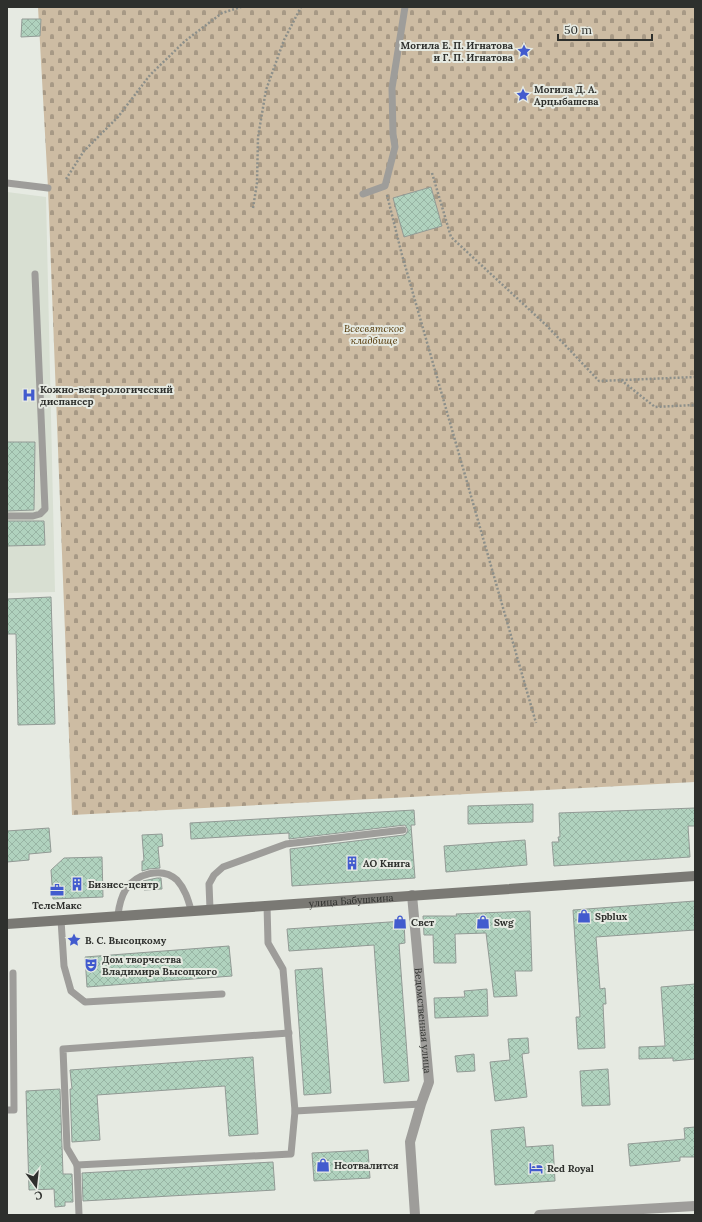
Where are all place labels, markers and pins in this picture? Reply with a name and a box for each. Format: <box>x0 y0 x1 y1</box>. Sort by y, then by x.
place label: Могила Е. П. Игнатова и Г. П. Игнатова <box>401 39 514 64</box>
place icon: Могила Е. П. Игнатова и Г. П. Игнатова <box>516 43 532 59</box>
place label: Могила Д. А. Арцыбашева <box>534 83 599 108</box>
place icon: Могила Д. А. Арцыбашева <box>515 87 531 103</box>
place label: Кожно-венерологический диспансер <box>40 383 173 408</box>
hospital icon: Кожно-венерологический диспансер <box>21 387 37 403</box>
building icon: АО Книга <box>344 855 360 871</box>
place label: АО Книга <box>363 857 411 870</box>
building icon: Бизнес-центр <box>69 876 85 892</box>
place label: Бизнес-центр <box>88 878 159 891</box>
office icon: ТелеМакс <box>49 882 65 898</box>
place label: ТелеМакс <box>32 899 82 912</box>
shop icon: Spblux <box>576 908 592 924</box>
place label: Spblux <box>595 910 628 923</box>
shop icon: Свет <box>392 914 408 930</box>
shop icon: Swg <box>475 914 491 930</box>
place label: Свет <box>411 916 435 929</box>
place label: Swg <box>494 916 514 929</box>
place icon: В. С. Высоцкому <box>66 932 82 948</box>
place label: В. С. Высоцкому <box>85 934 167 947</box>
place label: Дом творчества Владимира Высоцкого <box>102 953 217 978</box>
theatre icon: Дом творчества Владимира Высоцкого <box>83 957 99 973</box>
shop icon: Неотвалится <box>315 1157 331 1173</box>
place label: Неотвалится <box>334 1159 399 1172</box>
hotel icon: Red Royal <box>528 1160 544 1176</box>
place label: Red Royal <box>547 1162 594 1175</box>

